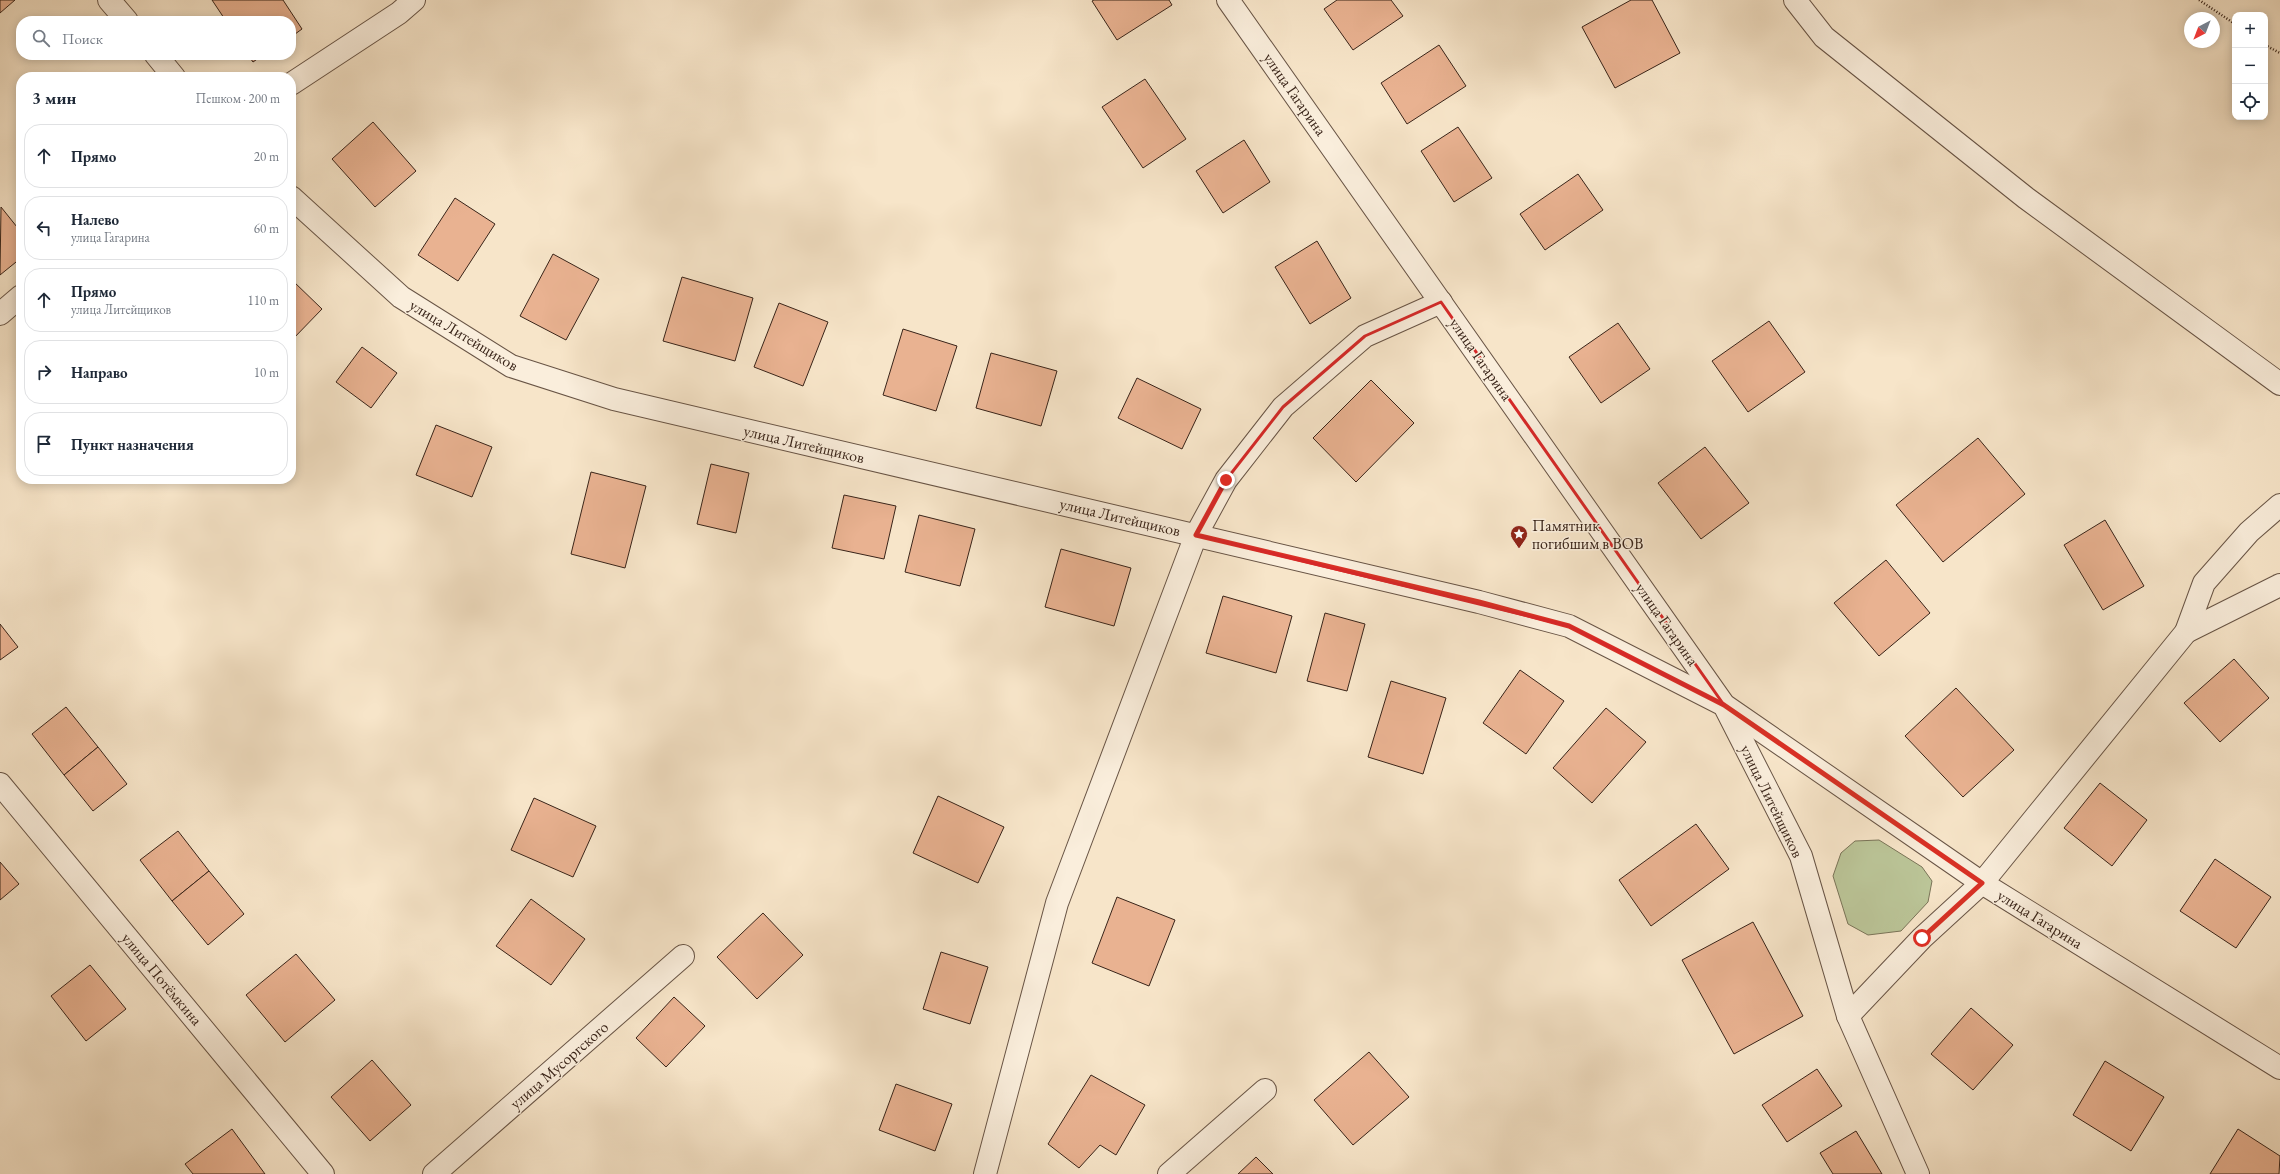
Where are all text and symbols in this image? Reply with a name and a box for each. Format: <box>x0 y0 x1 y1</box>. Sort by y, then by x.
north arrow <box>2184 12 2220 48</box>
map controls <box>2232 12 2268 120</box>
button: + <box>2232 12 2268 48</box>
search box <box>16 16 296 60</box>
icon: search <box>30 27 52 49</box>
text: Поиск <box>62 29 103 48</box>
street label: улица Гагарина <box>1259 48 1332 140</box>
button: − <box>2232 48 2268 84</box>
button: locate <box>2232 84 2268 120</box>
text: 3 мин <box>32 87 76 109</box>
text: Пешком · 200 m <box>196 90 280 107</box>
icon: ahead <box>33 145 55 167</box>
text: Прямо <box>71 147 116 166</box>
text: 20 m <box>254 148 279 165</box>
text: Налево <box>71 210 119 229</box>
icon: left <box>33 217 55 239</box>
text: 60 m <box>254 220 279 237</box>
text: улица Гагарина <box>71 229 150 246</box>
text: Прямо <box>71 282 116 301</box>
icon: ahead <box>33 289 55 311</box>
text: 110 m <box>248 292 279 309</box>
street label: улица Литейщиков <box>406 294 522 376</box>
text: улица Литейщиков <box>71 301 171 318</box>
street label: улица Гагарина <box>1445 313 1518 405</box>
icon: right <box>33 361 55 383</box>
text: Направо <box>71 363 128 382</box>
text: 10 m <box>254 364 279 381</box>
street label: улица Литейщиков <box>742 420 867 468</box>
icon: arrive <box>33 433 55 455</box>
text: Пункт назначения <box>71 435 194 454</box>
route end <box>1217 471 1235 489</box>
street label: улица Литейщиков <box>1058 493 1183 541</box>
place label: Памятник погибшим в ВОВ <box>1532 515 1643 554</box>
place icon: Памятник погибшим в ВОВ <box>1509 524 1529 549</box>
street label: улица Гагарина <box>1631 578 1704 670</box>
street label: улица Литейщиков <box>1736 741 1809 861</box>
street label: улица Гагарина <box>1993 884 2087 954</box>
street label: улица Потёмкина <box>117 928 208 1030</box>
route start <box>1913 929 1931 947</box>
street label: улица Мусоргского <box>505 1016 613 1114</box>

